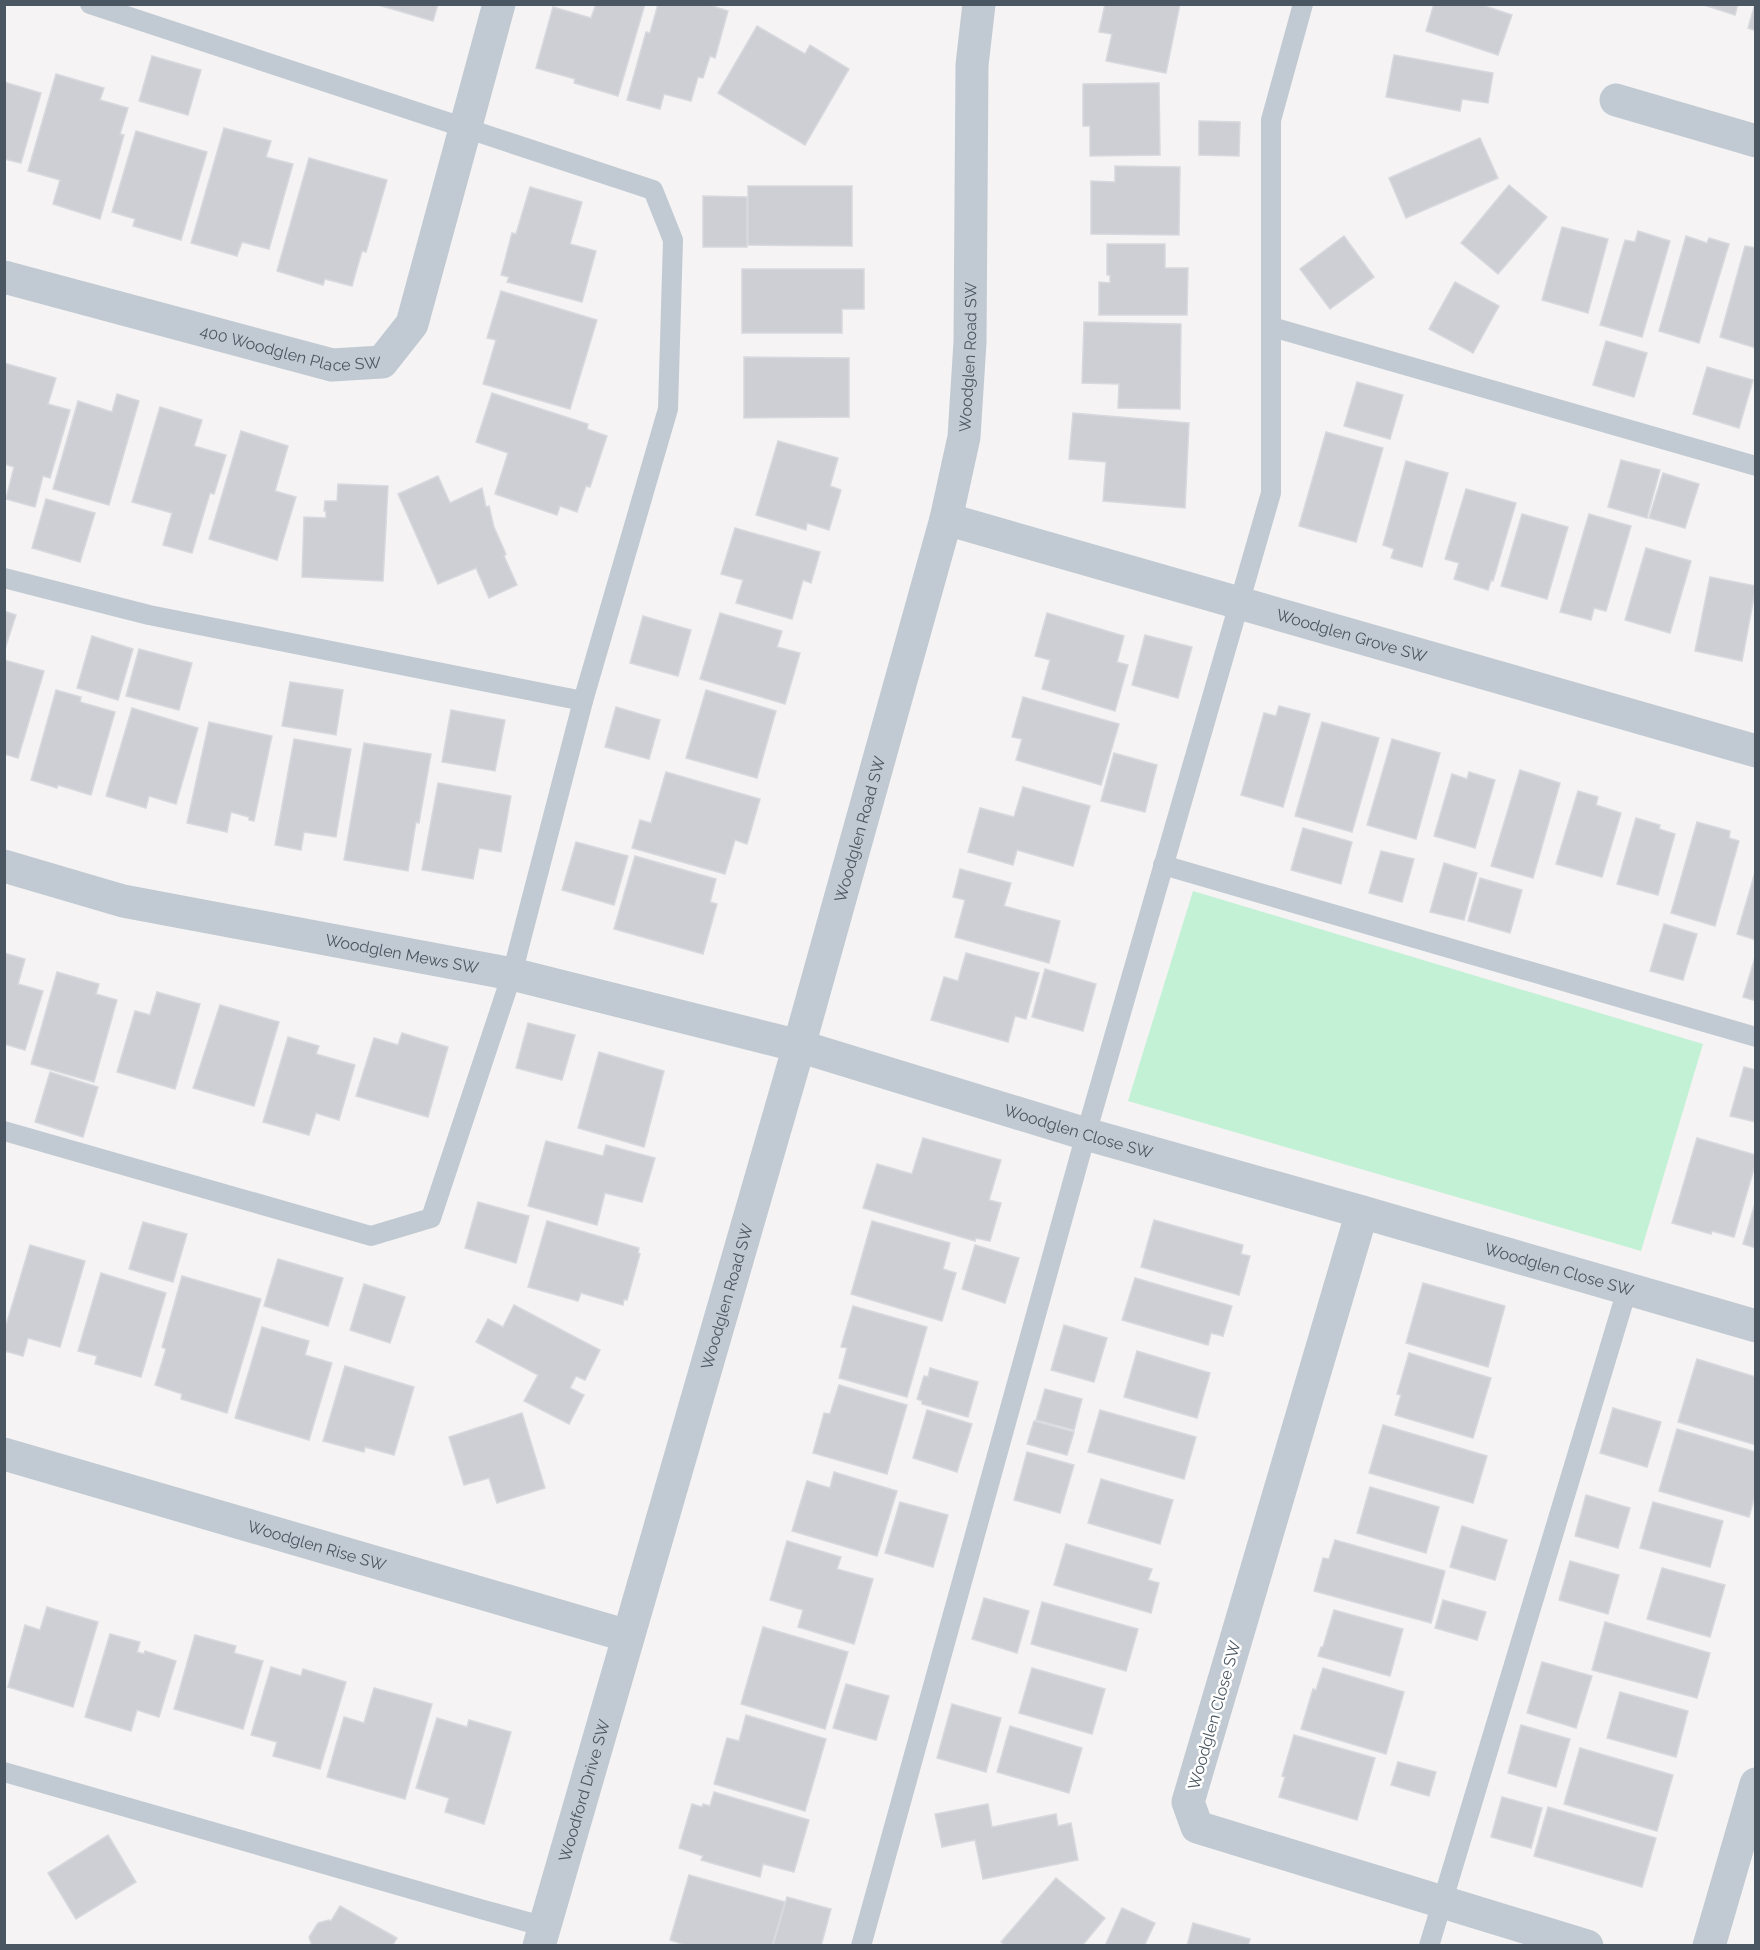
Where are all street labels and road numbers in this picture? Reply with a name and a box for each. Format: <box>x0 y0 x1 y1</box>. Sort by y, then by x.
street label: Woodglen Road SW <box>955 282 980 433</box>
street label: 400 Woodglen Place SW <box>198 321 382 375</box>
street label: Woodglen Grove SW <box>1274 605 1429 666</box>
street label: Woodglen Road SW <box>831 754 889 904</box>
street label: Woodglen Mews SW <box>324 930 481 978</box>
street label: Woodglen Close SW <box>1002 1100 1155 1162</box>
street label: Woodglen Road SW <box>697 1222 757 1372</box>
street label: Woodglen Close SW <box>1482 1239 1636 1300</box>
street label: Woodglen Rise SW <box>245 1517 388 1575</box>
street label: Woodglen Close SW <box>1184 1638 1245 1792</box>
street label: Woodford Drive SW <box>555 1717 614 1864</box>

